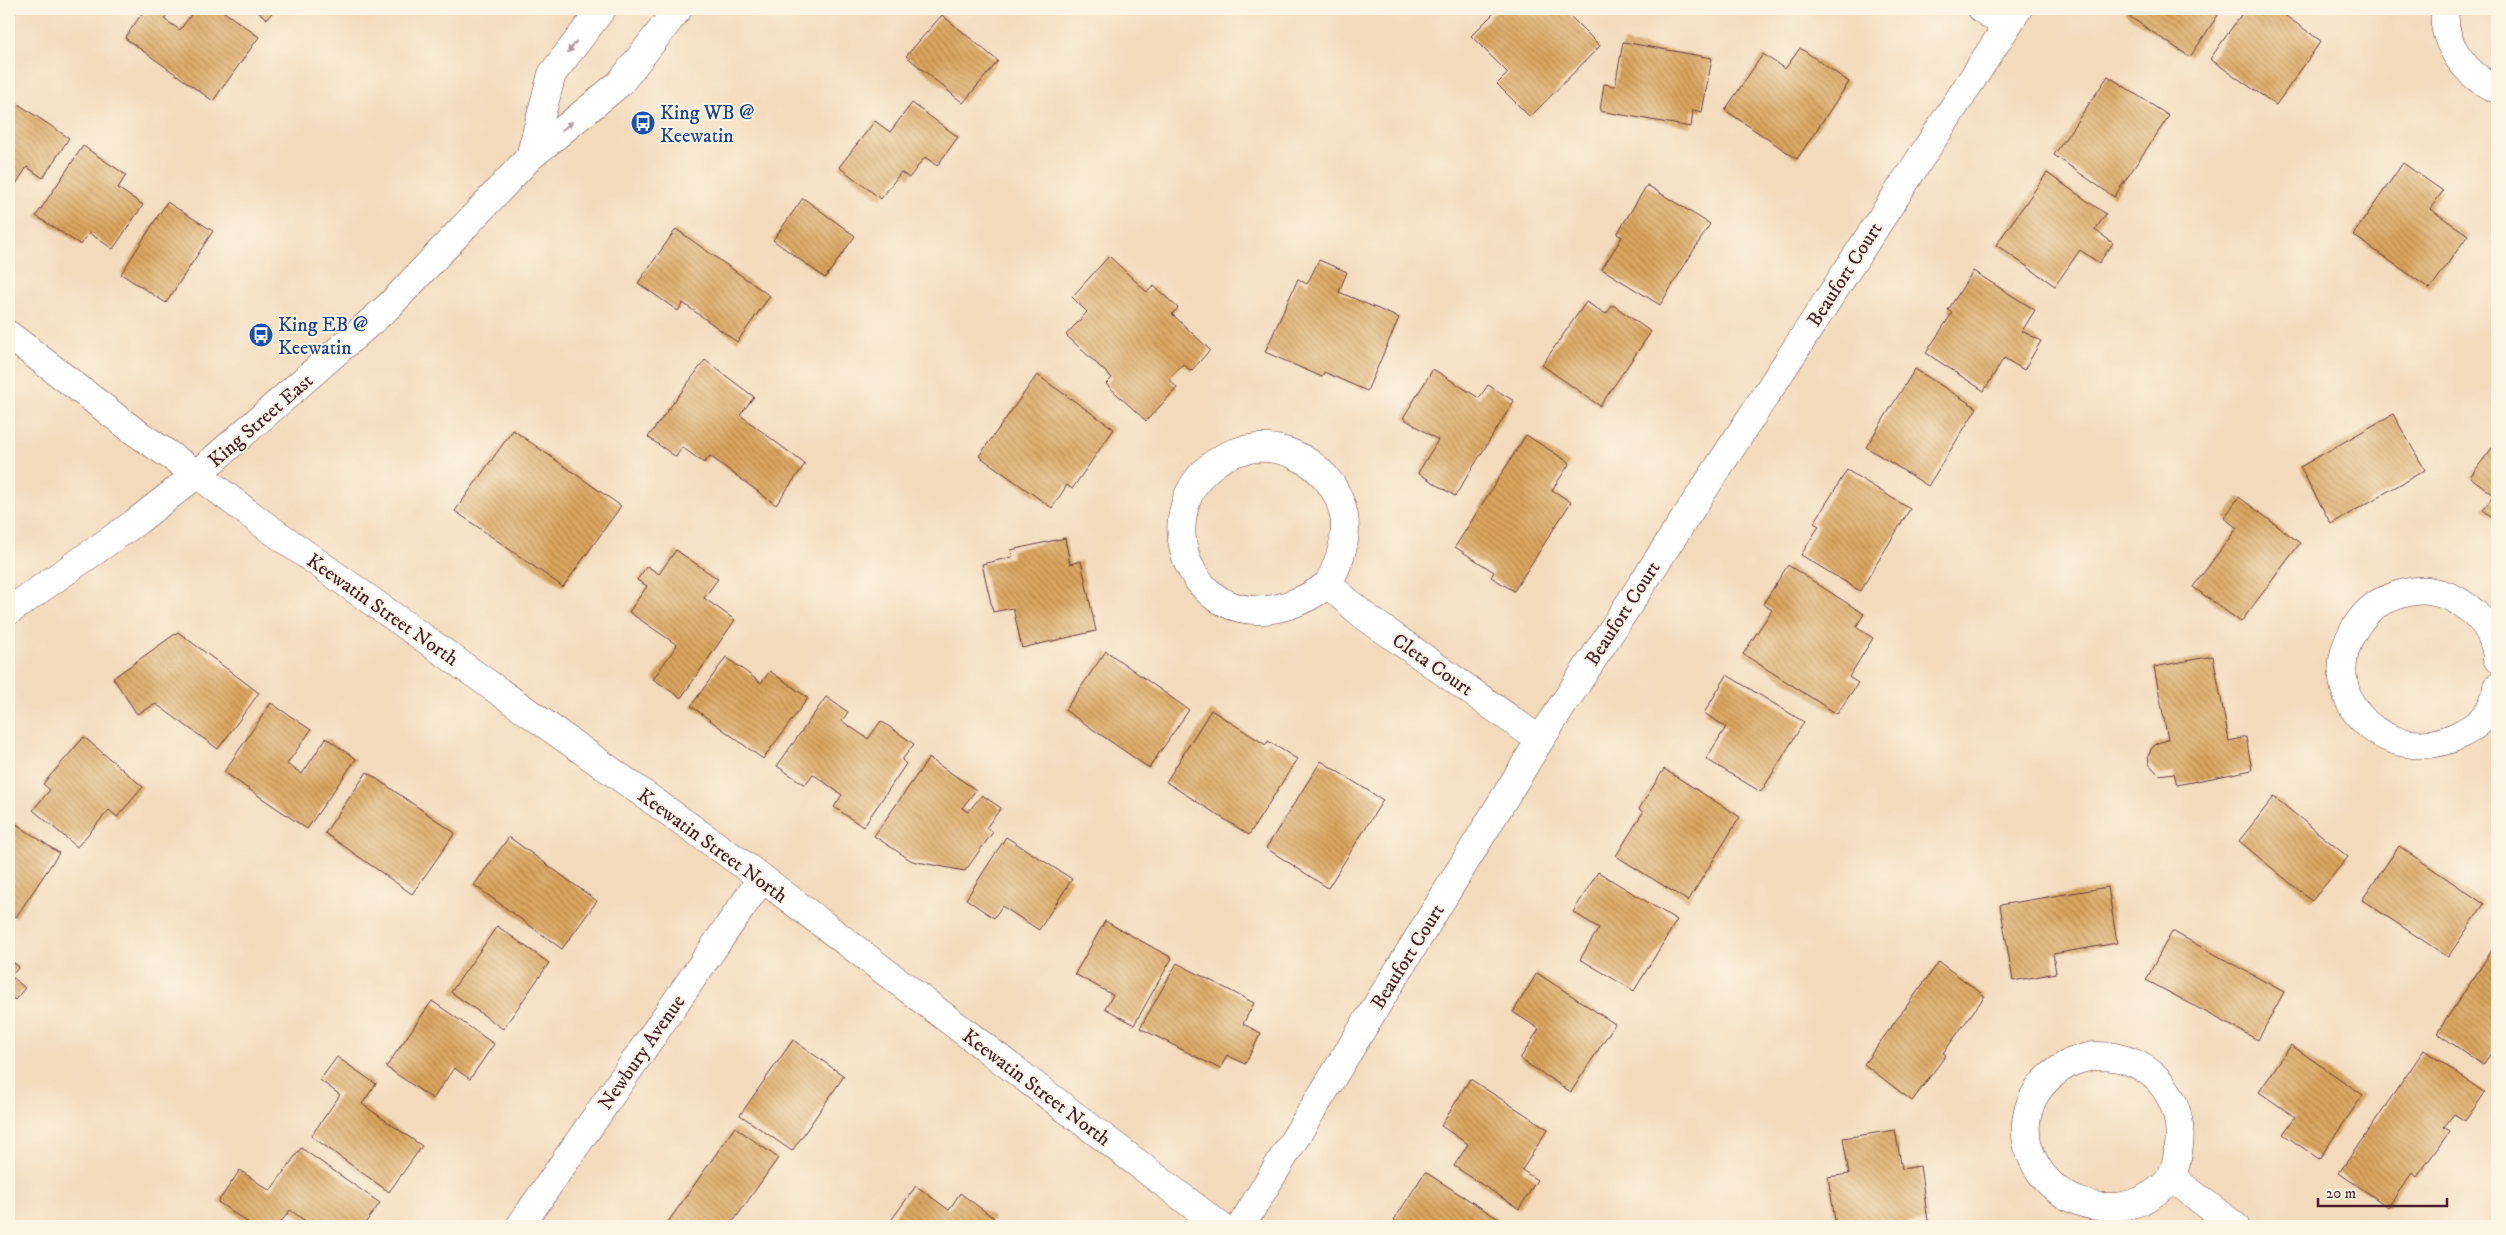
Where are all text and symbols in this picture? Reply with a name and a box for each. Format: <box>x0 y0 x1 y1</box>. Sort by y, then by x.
one-way arrow <box>567 40 578 53</box>
place label: King WB @ Keewatin <box>660 101 754 149</box>
bus stop icon: King WB @ Keewatin <box>630 110 656 136</box>
one-way arrow <box>561 121 574 132</box>
street label: Beaufort Court <box>1802 218 1888 332</box>
place label: King EB @ Keewatin <box>278 313 368 361</box>
bus stop icon: King EB @ Keewatin <box>248 322 274 348</box>
street label: King Street East <box>203 369 319 474</box>
street label: Keewatin Street North <box>301 548 463 672</box>
street label: Beaufort Court <box>1580 557 1666 671</box>
street label: Cleta Court <box>1387 628 1478 702</box>
street label: Keewatin Street North <box>632 783 793 909</box>
street label: Beaufort Court <box>1366 899 1451 1014</box>
street label: Newbury Avenue <box>593 990 691 1115</box>
street label: Keewatin Street North <box>957 1024 1116 1153</box>
scale bar <box>2318 1175 2447 1207</box>
text: 20 m <box>2326 1184 2356 1203</box>

